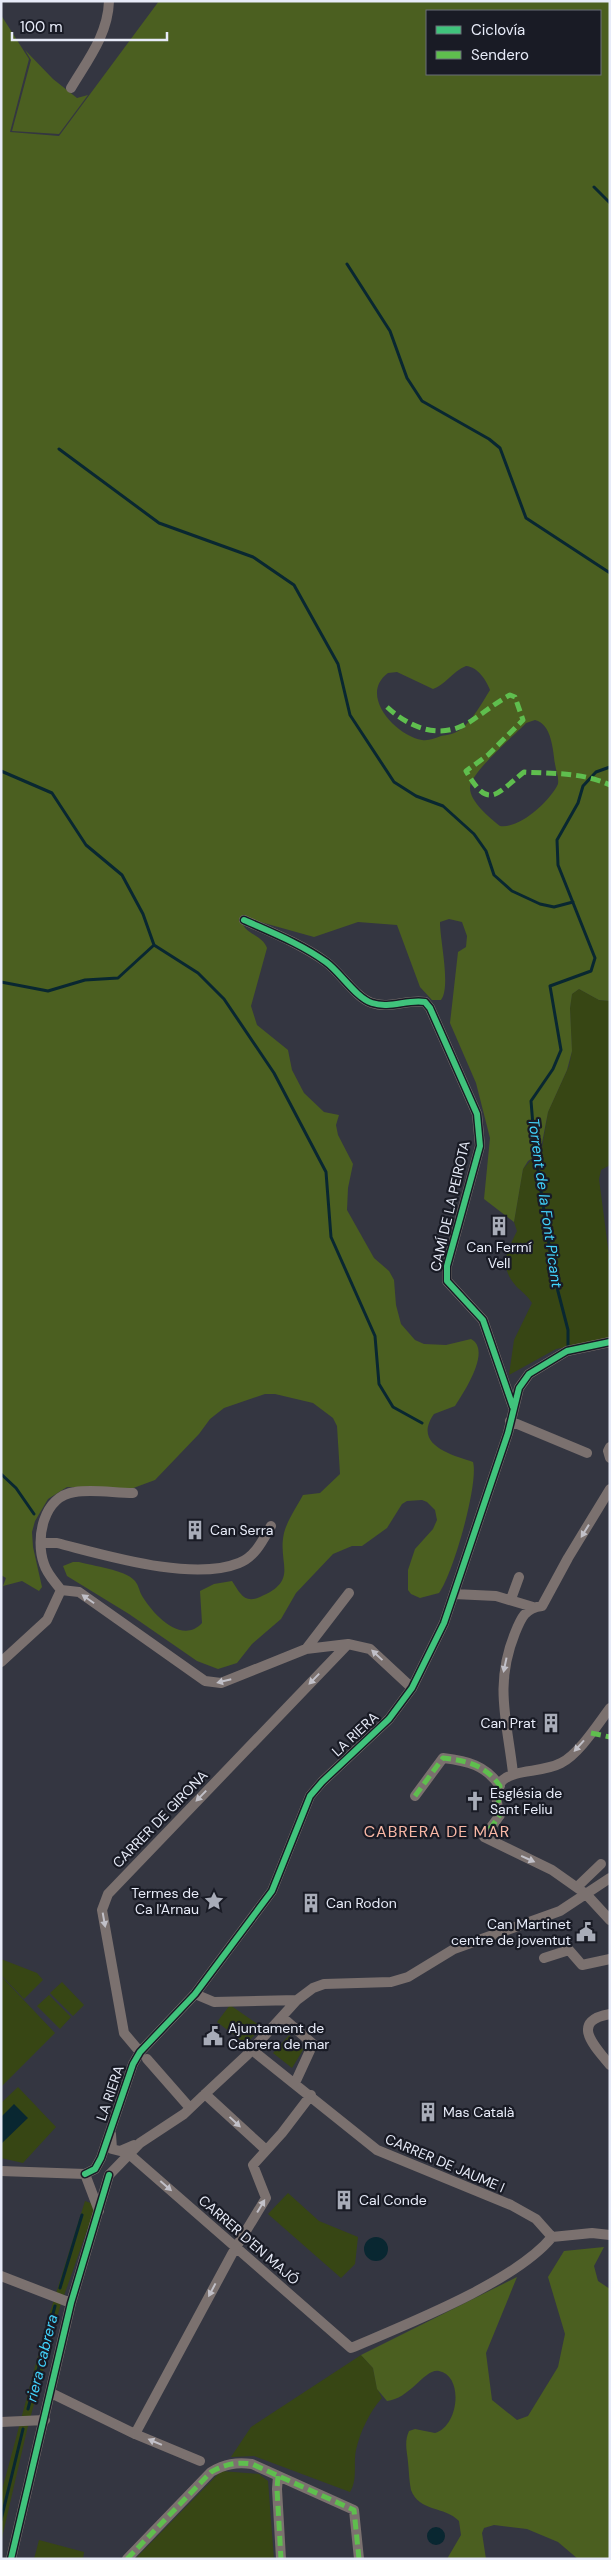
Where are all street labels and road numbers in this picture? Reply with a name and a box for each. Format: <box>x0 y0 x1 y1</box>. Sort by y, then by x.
street label: CAMÍ DE LA PEIROTA <box>426 1139 474 1273</box>
street label: LA RIERA <box>328 1708 382 1760</box>
street label: CARRER DE GIRONA <box>109 1766 211 1872</box>
street label: LA RIERA <box>92 2063 128 2123</box>
street label: CARRER DE JAUME I <box>382 2130 508 2196</box>
street label: CARRER D'EN MAJÓ <box>195 2191 303 2289</box>

